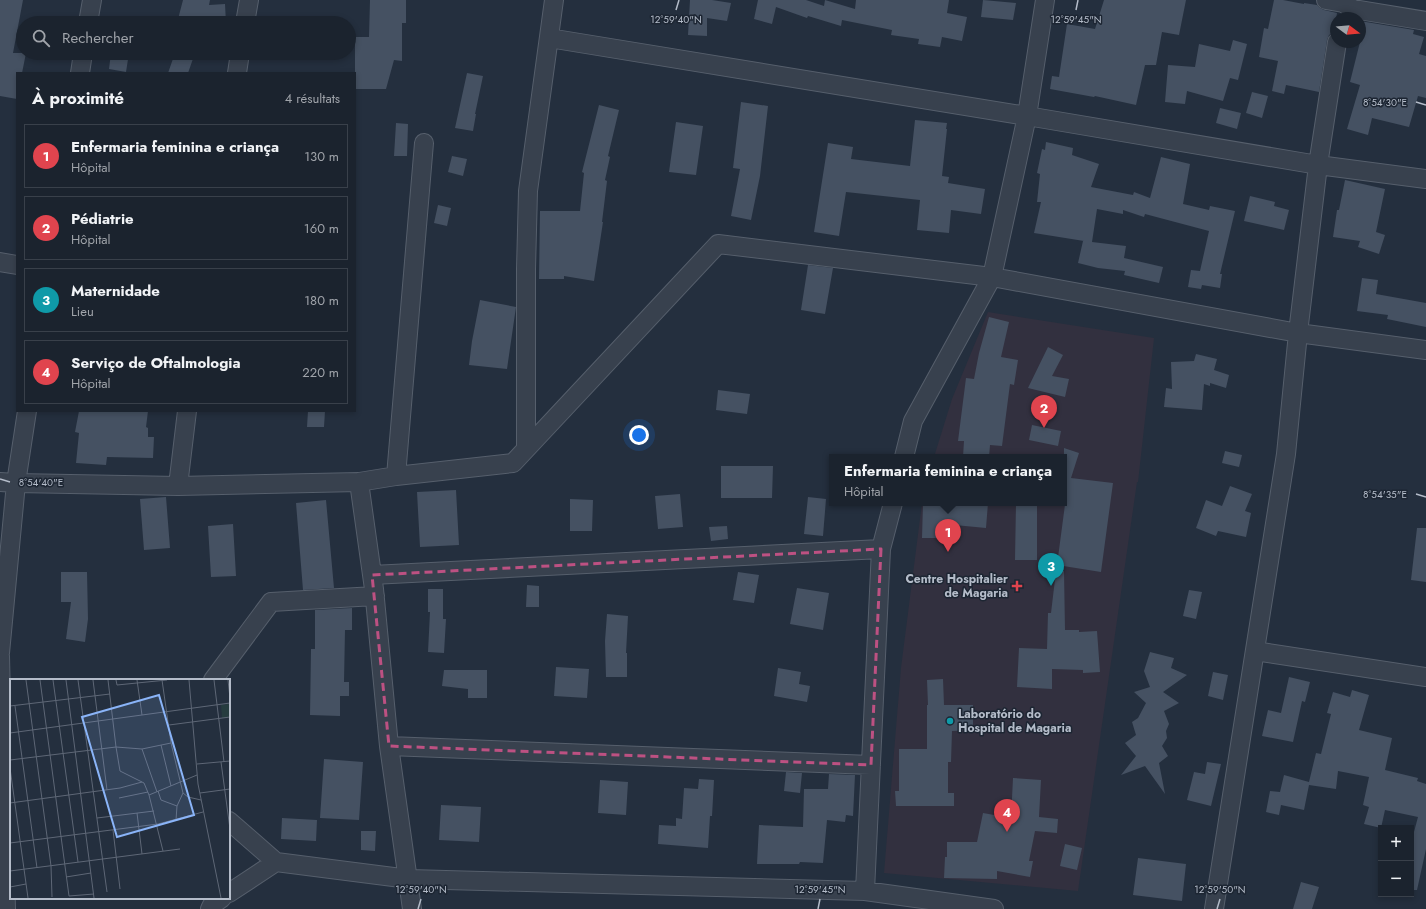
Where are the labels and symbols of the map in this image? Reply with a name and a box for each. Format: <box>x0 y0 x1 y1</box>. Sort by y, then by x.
text: 12°59'40"N <box>650 12 702 27</box>
text: 12°59'45"N <box>1050 12 1102 27</box>
north arrow <box>1330 12 1366 48</box>
text: 8°54'30"E <box>1363 95 1407 110</box>
pin: 2 <box>1031 395 1057 428</box>
your location <box>629 425 649 445</box>
text: 8°54'40"E <box>19 475 63 490</box>
text: 8°54'35"E <box>1363 487 1407 502</box>
pin: 1 <box>935 519 961 552</box>
pin: 3 <box>1038 553 1064 586</box>
place label: Centre Hospitalier de Magaria <box>905 570 1008 602</box>
marker: Centre Hospitalier de Magaria <box>1011 580 1023 592</box>
inset map <box>10 679 230 899</box>
place label: Laboratório do Hospital de Magaria <box>958 705 1071 737</box>
marker: Laboratório do Hospital de Magaria <box>945 716 955 726</box>
pin: 4 <box>994 799 1020 832</box>
text: 12°59'40"N <box>395 882 447 897</box>
text: 12°59'45"N <box>794 882 846 897</box>
text: 12°59'50"N <box>1194 882 1246 897</box>

